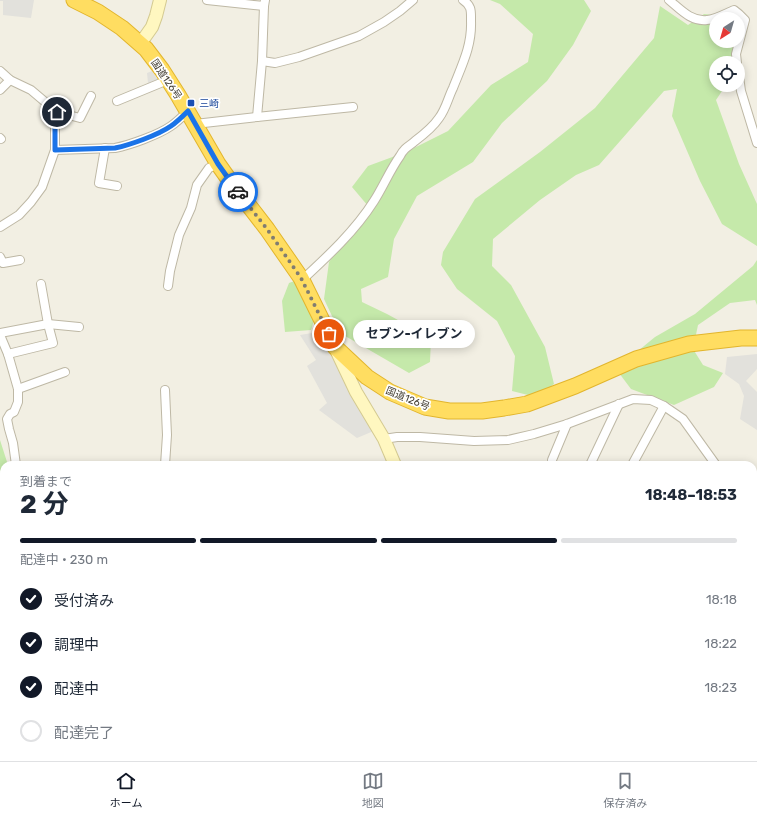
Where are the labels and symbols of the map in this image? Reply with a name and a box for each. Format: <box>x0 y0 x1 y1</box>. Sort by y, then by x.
north arrow <box>709 12 745 48</box>
street label: 国道126号 <box>148 57 184 102</box>
pin <box>40 95 74 129</box>
marker: 三崎 <box>186 98 196 108</box>
place label: 三崎 <box>199 98 219 110</box>
courier <box>218 172 258 212</box>
pin <box>312 317 346 351</box>
callout: セブン-イレブン <box>353 320 475 348</box>
street label: 国道126号 <box>384 385 431 413</box>

